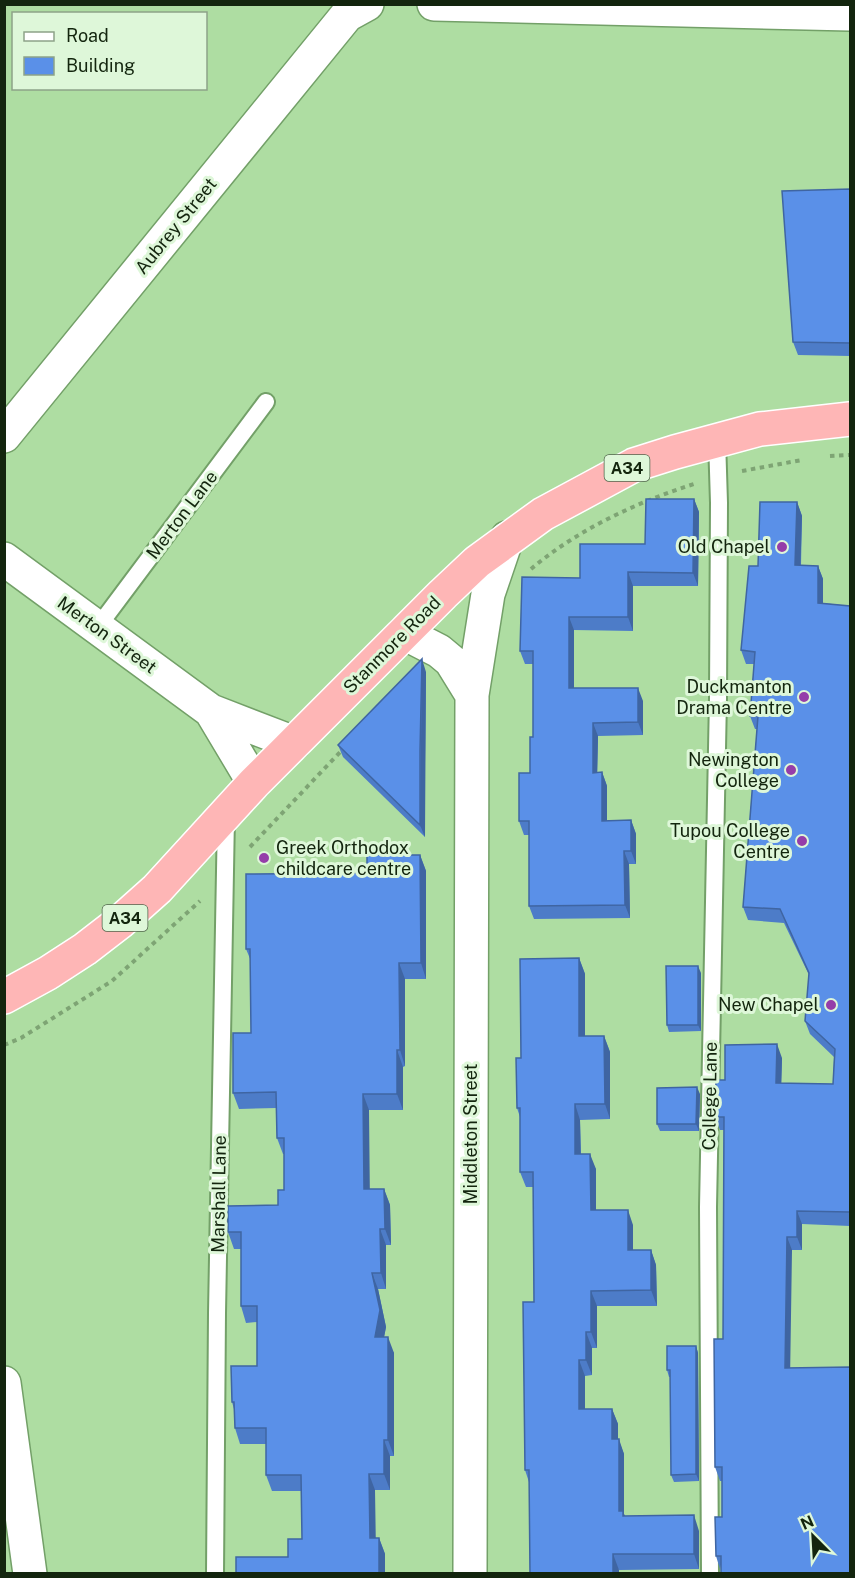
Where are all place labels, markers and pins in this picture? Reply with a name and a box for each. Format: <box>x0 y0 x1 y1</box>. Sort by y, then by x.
place label: Old Chapel <box>678 536 770 557</box>
marker: Old Chapel <box>775 540 789 554</box>
place label: Duckmanton Drama Centre <box>676 676 792 718</box>
marker: Duckmanton Drama Centre <box>797 690 811 704</box>
place label: Newington College <box>688 749 779 791</box>
marker: Newington College <box>784 763 798 777</box>
place label: Tupou College Centre <box>670 820 790 862</box>
marker: Tupou College Centre <box>795 834 809 848</box>
place label: Greek Orthodox childcare centre <box>276 837 411 879</box>
marker: Greek Orthodox childcare centre <box>257 851 271 865</box>
place label: New Chapel <box>718 994 819 1015</box>
marker: New Chapel <box>824 998 838 1012</box>

